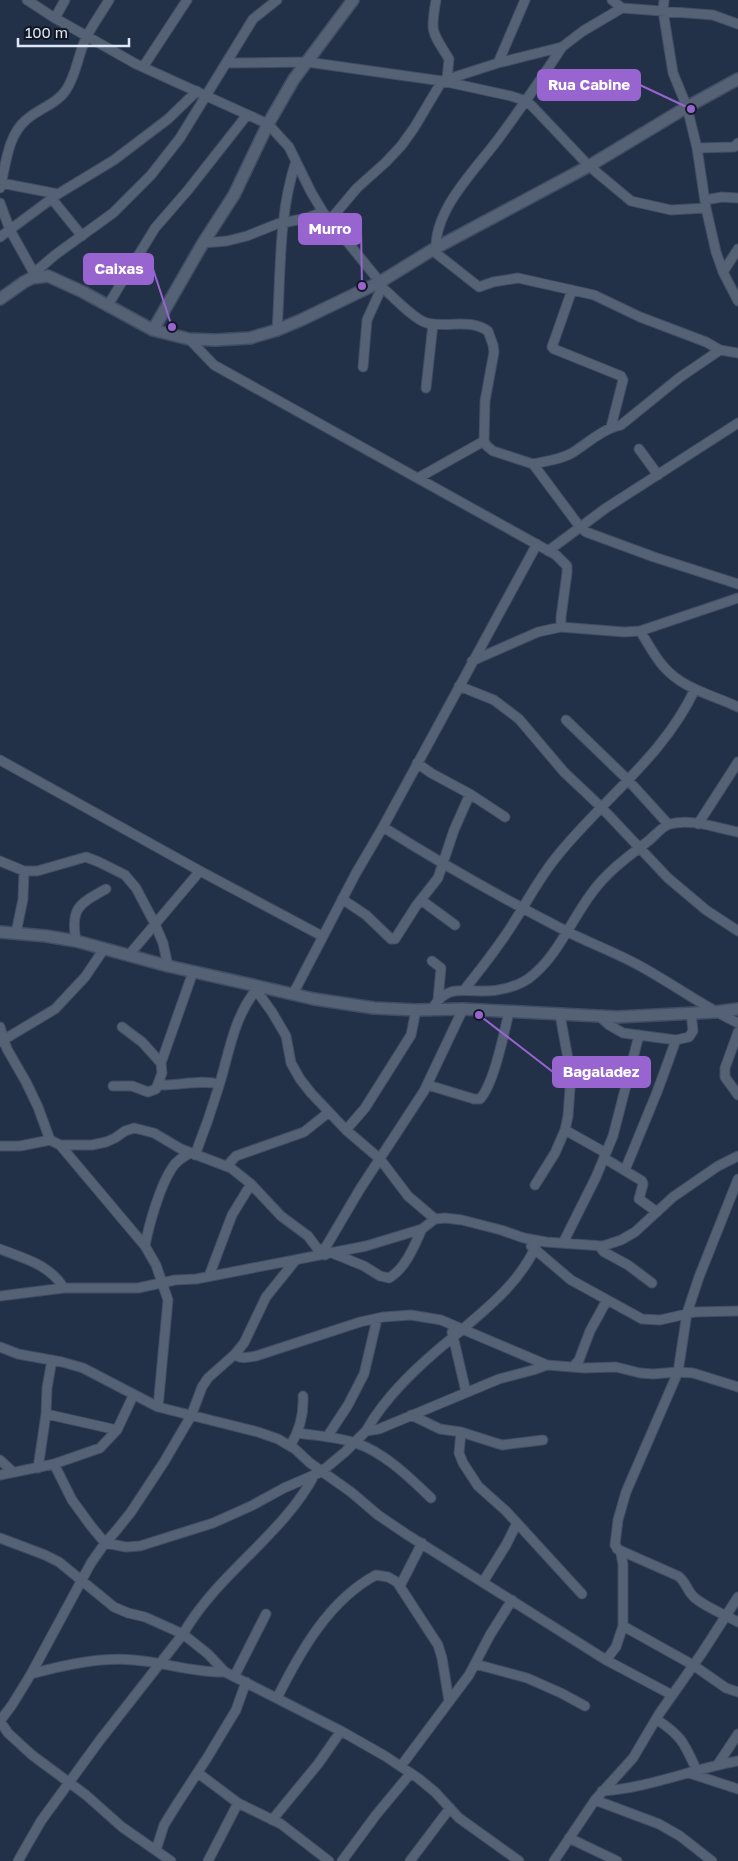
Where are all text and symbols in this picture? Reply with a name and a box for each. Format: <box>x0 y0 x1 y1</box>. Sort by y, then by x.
scale bar <box>18 15 129 47</box>
text: 100 m <box>25 23 68 41</box>
callout: Rua Cabine <box>538 70 640 100</box>
text: Rua Cabine <box>548 75 630 93</box>
callout: Murro <box>299 214 361 244</box>
text: Murro <box>309 219 351 237</box>
callout: Caixas <box>84 254 153 284</box>
text: Caixas <box>94 259 144 277</box>
callout: Bagaladez <box>553 1057 650 1087</box>
text: Bagaladez <box>563 1062 640 1080</box>

